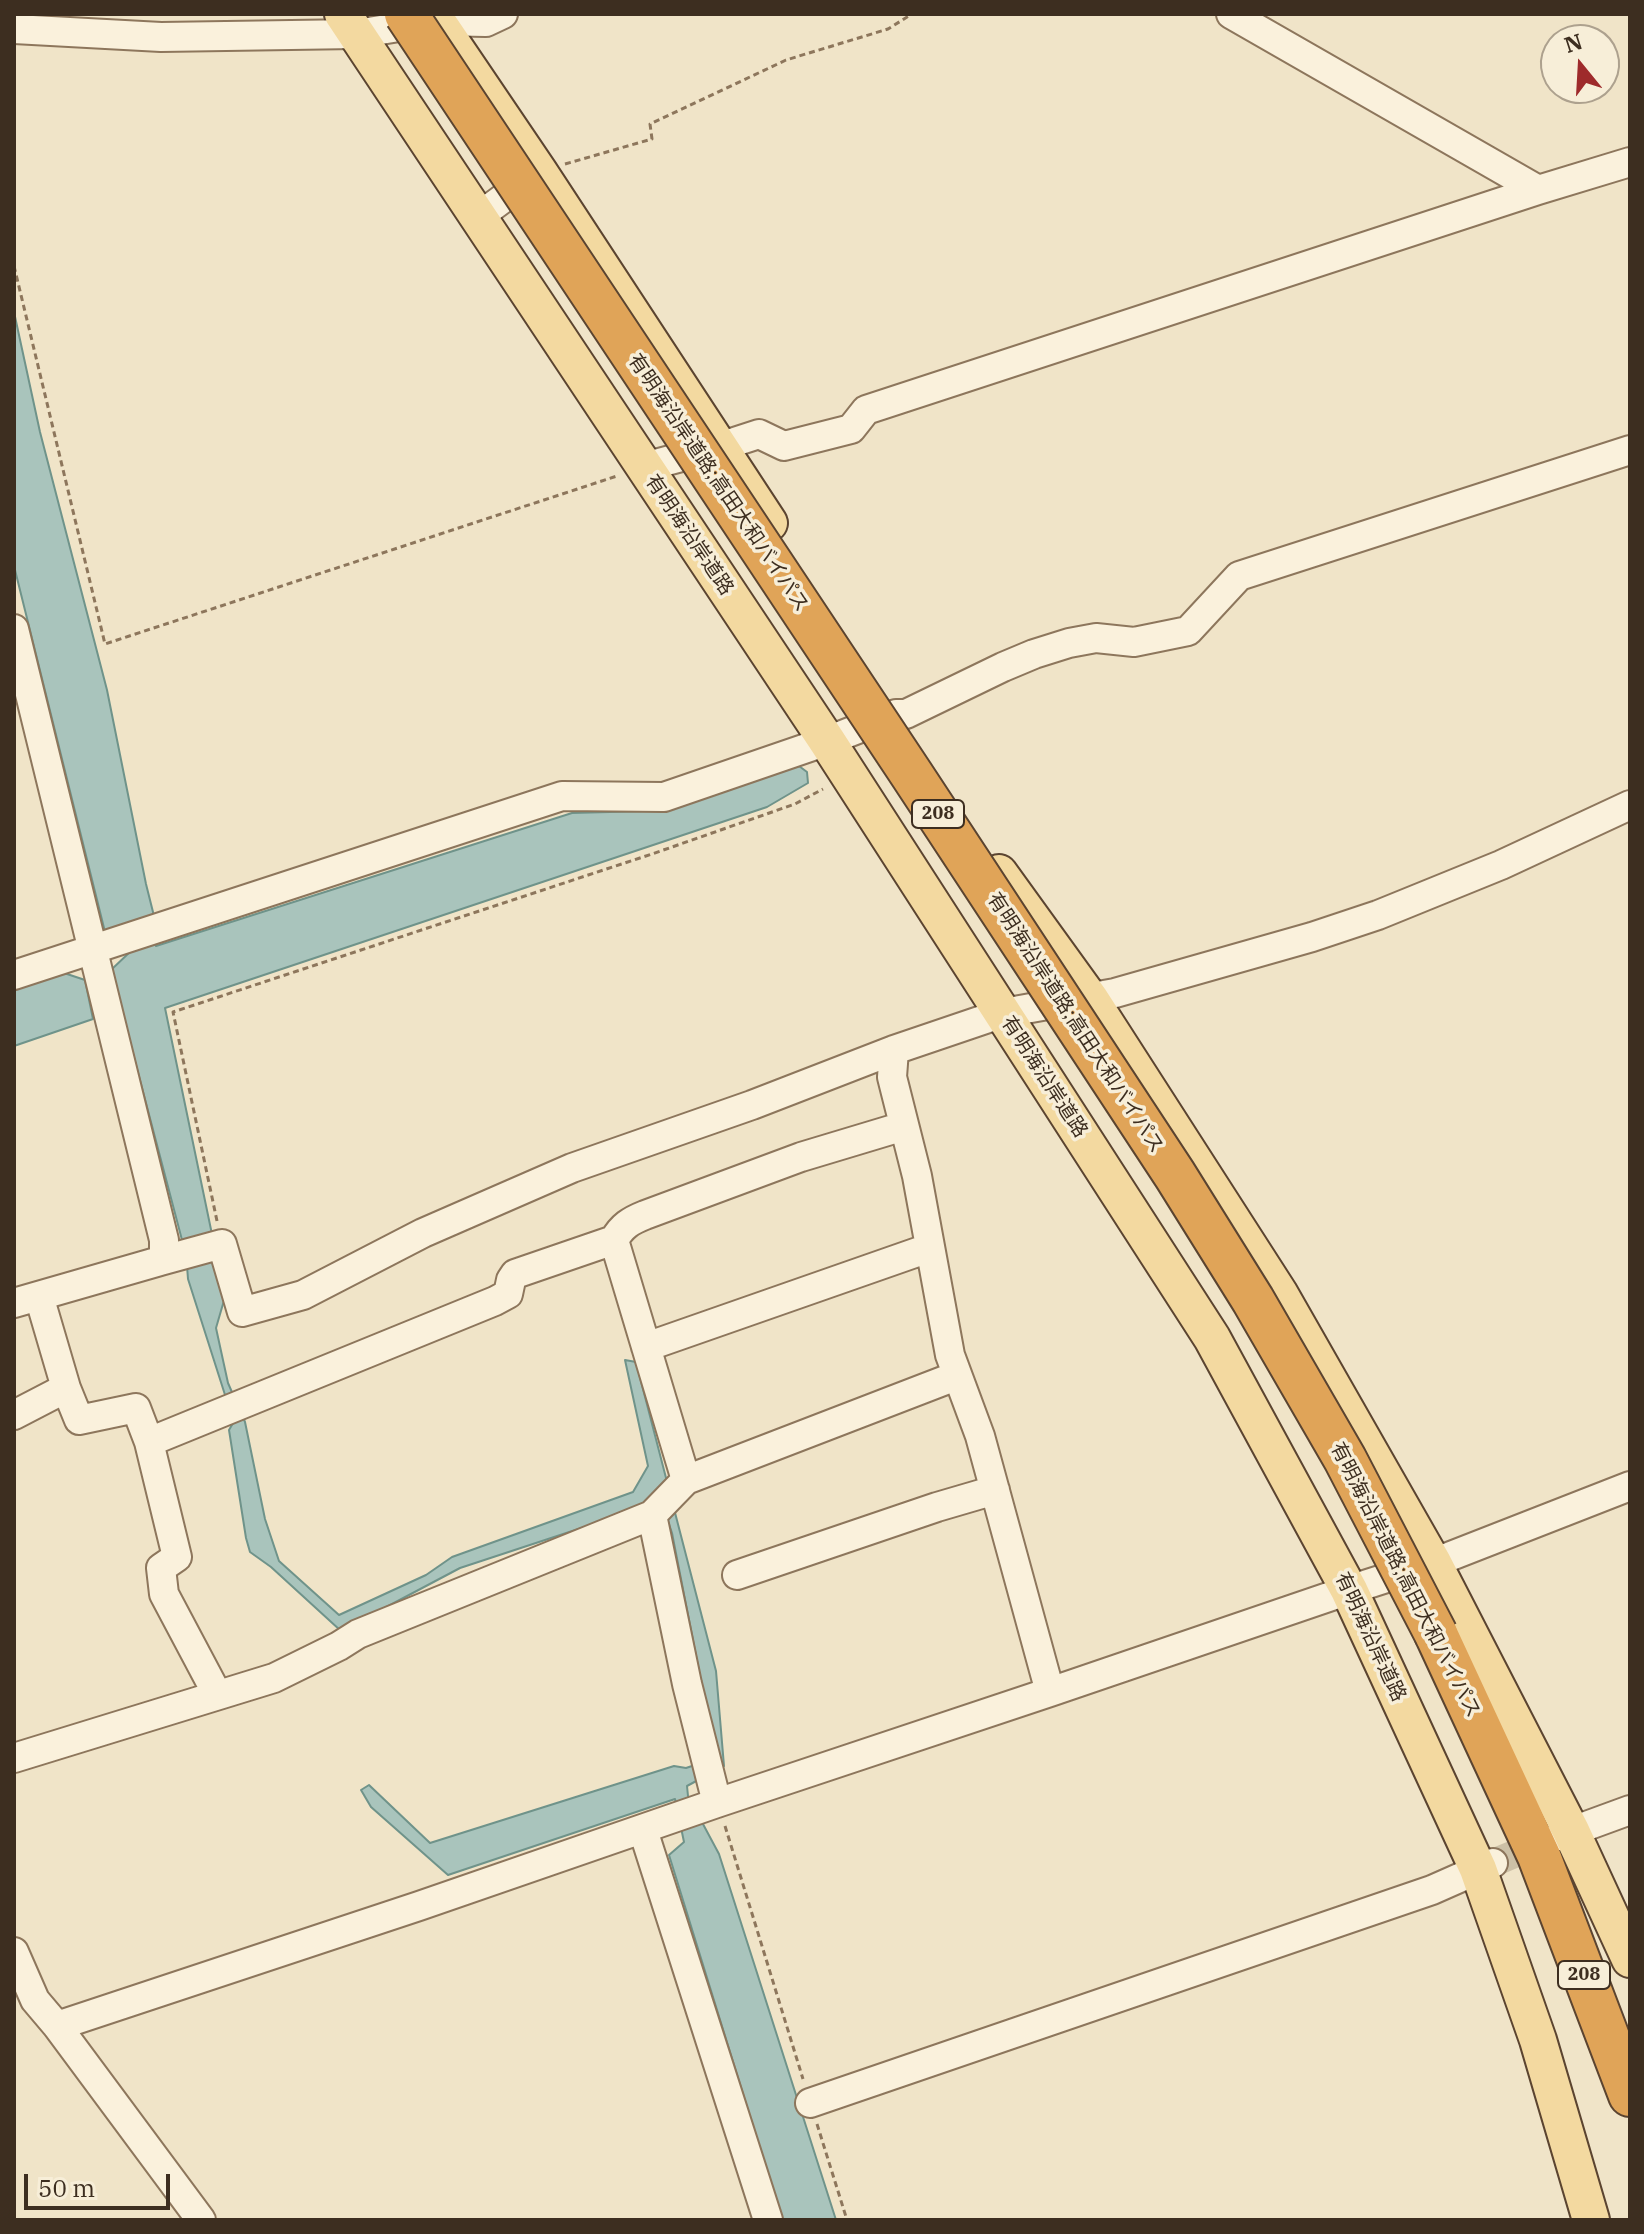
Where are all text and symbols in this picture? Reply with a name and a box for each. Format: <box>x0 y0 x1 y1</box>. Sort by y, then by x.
north arrow <box>1540 24 1620 104</box>
text: N <box>1560 26 1586 59</box>
street label: 有明海沿岸道路;高田大和バイパス <box>623 350 813 616</box>
street label: 有明海沿岸道路 <box>640 470 738 600</box>
road number: 208 <box>912 800 964 828</box>
street label: 有明海沿岸道路;高田大和バイパス <box>982 888 1168 1158</box>
street label: 有明海沿岸道路 <box>996 1012 1092 1142</box>
street label: 有明海沿岸道路;高田大和バイパス <box>1325 1438 1485 1722</box>
street label: 有明海沿岸道路 <box>1330 1568 1410 1706</box>
road number: 208 <box>1558 1961 1610 1989</box>
scale bar <box>28 2158 174 2208</box>
text: 50 m <box>38 2172 95 2204</box>

